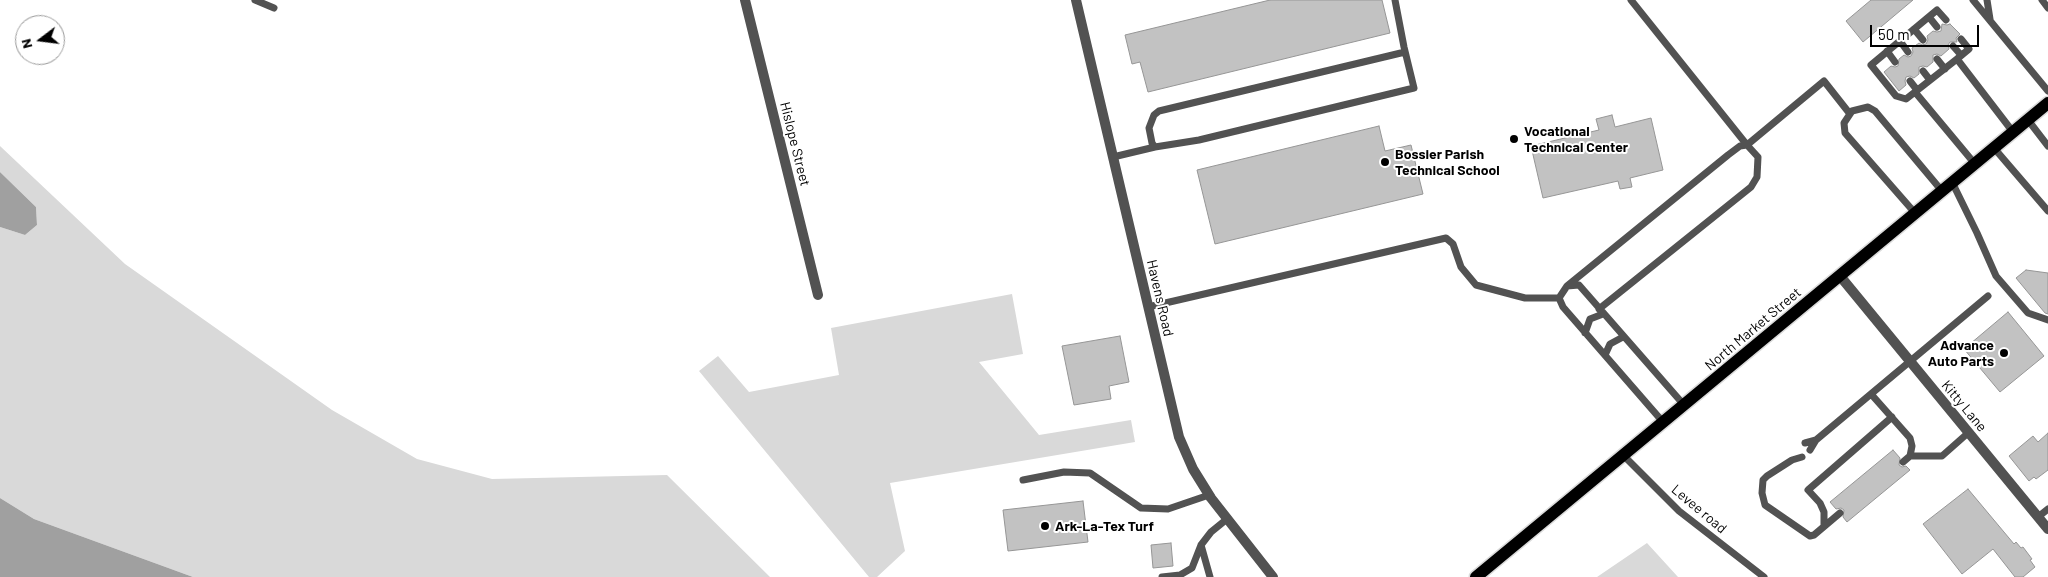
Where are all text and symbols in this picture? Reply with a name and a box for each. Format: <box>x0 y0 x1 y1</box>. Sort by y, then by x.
north arrow <box>15 15 65 65</box>
scale bar <box>1873 15 1982 47</box>
text: 50 m <box>1878 25 1910 43</box>
text: N <box>17 37 35 50</box>
street label: Hislope Street <box>776 100 814 188</box>
place label: Vocational Technical Center <box>1524 123 1628 156</box>
marker: Vocational Technical Center <box>1508 133 1520 145</box>
place label: Bossier Parish Technical School <box>1395 146 1500 178</box>
marker: Bossier Parish Technical School <box>1379 156 1391 168</box>
street label: Havens Road <box>1143 258 1177 338</box>
street label: North Market Street <box>1702 284 1804 374</box>
place label: Advance Auto Parts <box>1928 337 1994 370</box>
marker: Advance Auto Parts <box>1998 347 2010 359</box>
street label: Kitty Lane <box>1938 377 1990 435</box>
street label: Levee road <box>1668 481 1730 537</box>
place label: Ark-La-Tex Turf <box>1055 518 1154 534</box>
marker: Ark-La-Tex Turf <box>1039 520 1051 532</box>

